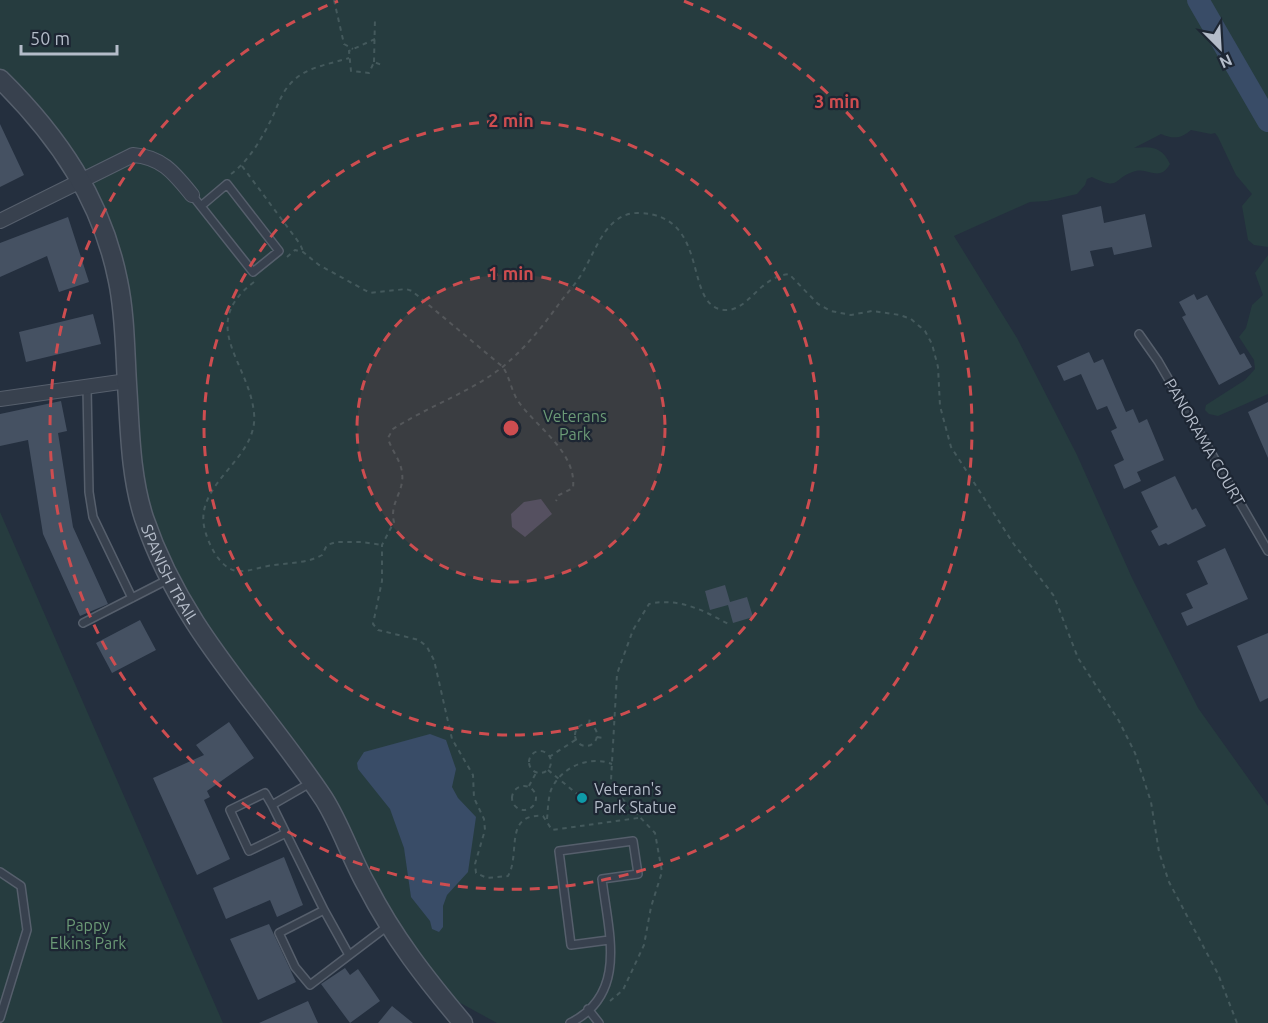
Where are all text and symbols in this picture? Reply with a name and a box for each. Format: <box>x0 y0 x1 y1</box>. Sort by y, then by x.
scale bar <box>21 18 117 56</box>
north arrow <box>1190 18 1250 78</box>
text: 50 m <box>30 28 70 48</box>
text: N <box>1217 51 1235 72</box>
text: 3 min <box>814 91 860 111</box>
text: 2 min <box>488 110 534 130</box>
text: 1 min <box>488 263 534 283</box>
street label: PANORAMA COURT <box>1161 375 1249 509</box>
park label: Veterans Park <box>543 407 607 443</box>
centre of rings <box>501 418 521 438</box>
street label: SPANISH TRAIL <box>138 522 202 627</box>
place label: Veteran's Park Statue <box>594 780 677 816</box>
marker: Veteran's Park Statue <box>575 791 589 805</box>
park label: Pappy Elkins Park <box>50 916 126 952</box>

